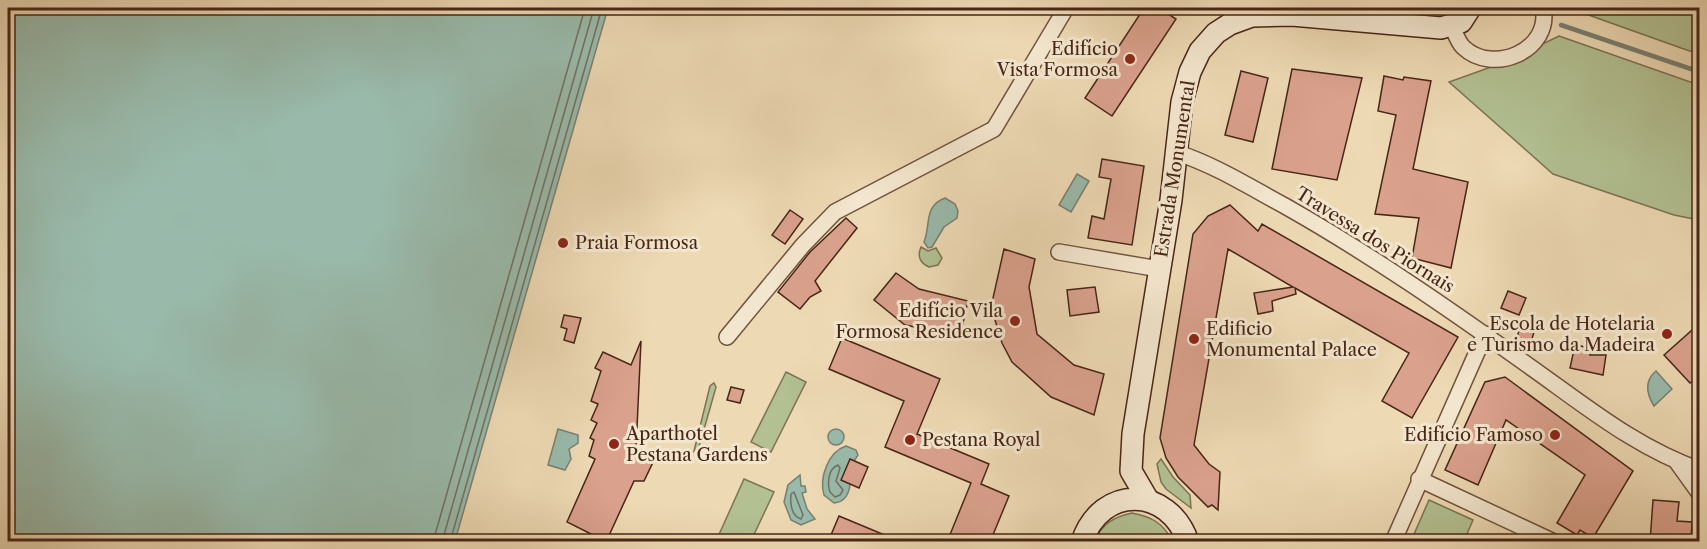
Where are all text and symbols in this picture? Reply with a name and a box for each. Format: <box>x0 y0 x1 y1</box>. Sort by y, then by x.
place label: Edifício Vista Formosa <box>996 38 1119 81</box>
marker: Edifício Vista Formosa <box>1123 52 1137 66</box>
street label: Estrada Monumental <box>1150 79 1200 259</box>
street label: Travessa dos Piornais <box>1292 182 1458 298</box>
place label: Praia Formosa <box>575 232 699 254</box>
marker: Praia Formosa <box>556 236 570 250</box>
place label: Edifício Vila Formosa Residence <box>835 300 1003 343</box>
place label: Escola de Hotelaria e Turismo da Madeira <box>1467 313 1656 356</box>
marker: Edifício Vila Formosa Residence <box>1008 314 1022 328</box>
place label: Edificio Monumental Palace <box>1206 318 1377 361</box>
marker: Escola de Hotelaria e Turismo da Madeira <box>1660 327 1674 341</box>
marker: Edificio Monumental Palace <box>1187 332 1201 346</box>
place label: Aparthotel Pestana Gardens <box>625 423 768 466</box>
place label: Edifício Famoso <box>1404 424 1543 446</box>
marker: Edifício Famoso <box>1548 428 1562 442</box>
place label: Pestana Royal <box>922 429 1040 451</box>
marker: Pestana Royal <box>903 433 917 447</box>
marker: Aparthotel Pestana Gardens <box>607 437 621 451</box>

